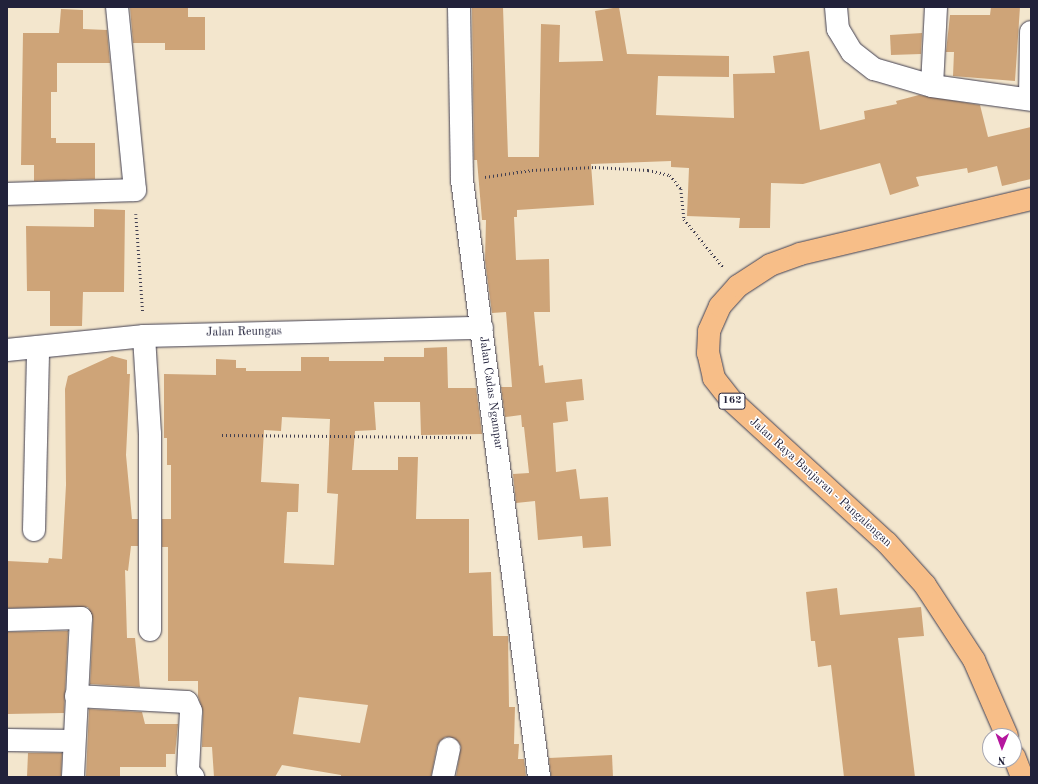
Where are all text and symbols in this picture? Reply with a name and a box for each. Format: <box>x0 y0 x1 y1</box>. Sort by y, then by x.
street label: Jalan Reungas <box>206 325 282 341</box>
street label: Jalan Cadas Ngampar <box>475 335 505 451</box>
road number: 162 <box>718 392 746 410</box>
street label: Jalan Raya Banjaran - Pangalengan <box>746 415 894 551</box>
north arrow <box>982 728 1022 768</box>
text: N <box>998 754 1006 765</box>

